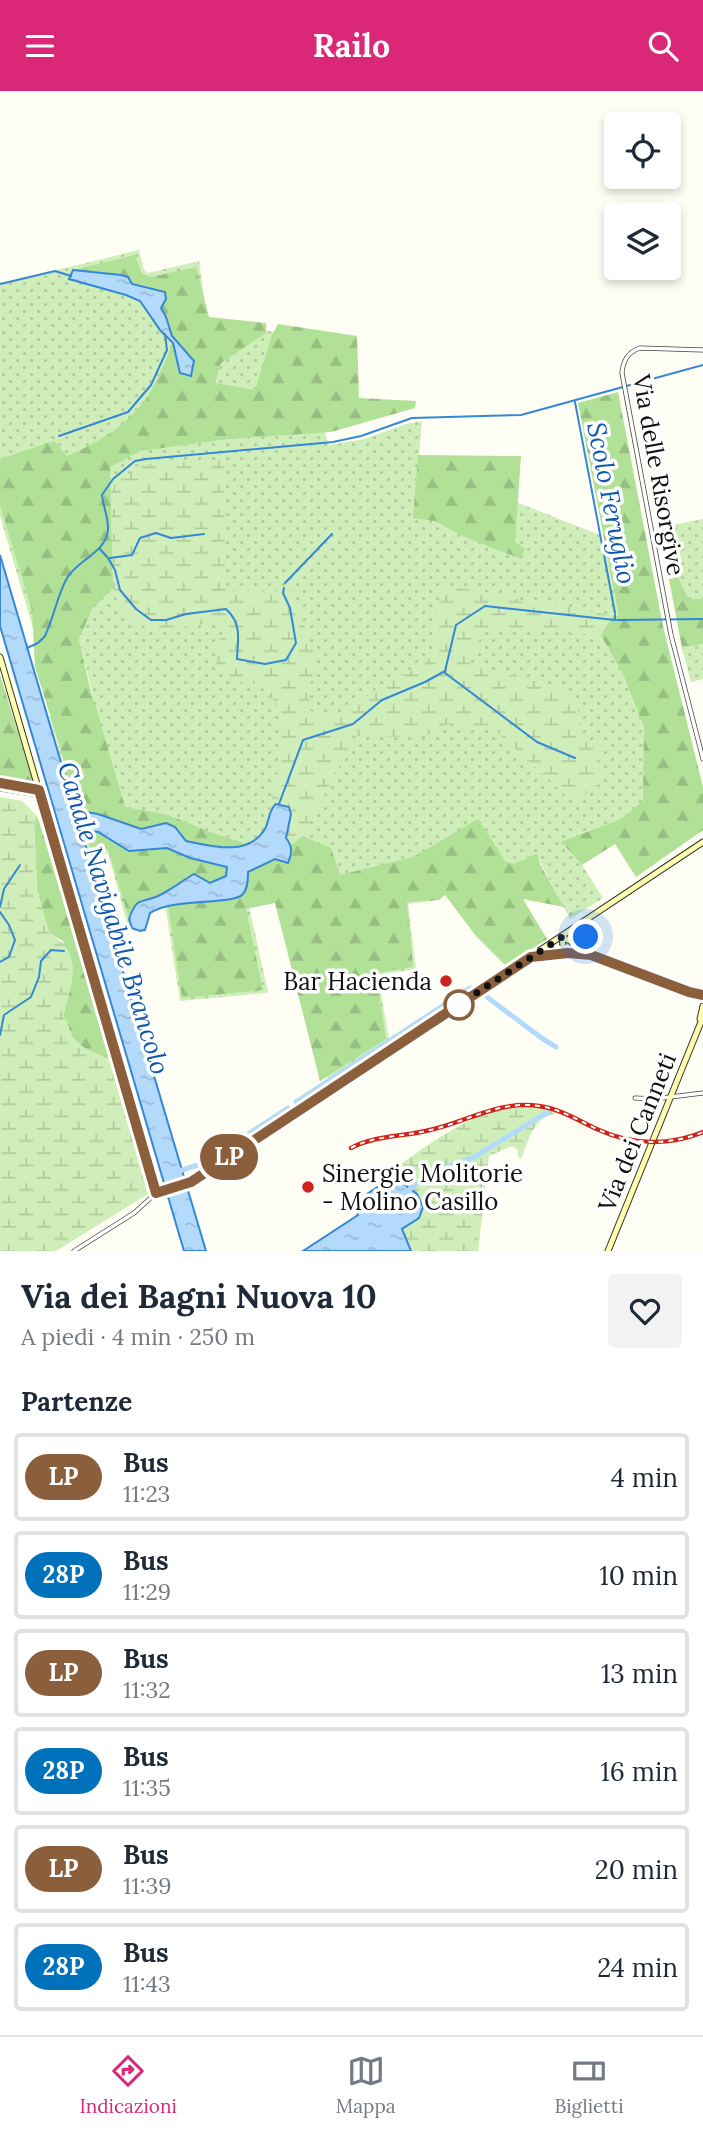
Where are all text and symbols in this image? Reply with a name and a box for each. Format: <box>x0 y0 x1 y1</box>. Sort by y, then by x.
text: Railo <box>313 25 390 66</box>
icon: menu <box>21 27 59 65</box>
icon: search <box>644 27 682 65</box>
map controls <box>604 112 681 280</box>
button: locate <box>604 112 681 189</box>
button: layers <box>604 203 681 280</box>
street label: Via delle Risorgive <box>626 371 692 578</box>
water label: Scolo Feruglio <box>580 419 644 587</box>
water label: Canale Navigabile Brancolo <box>51 758 177 1078</box>
your location <box>568 919 603 954</box>
place label: Bar Hacienda <box>283 966 432 997</box>
marker: Bar Hacienda <box>438 973 454 989</box>
unlabelled marker <box>444 990 474 1020</box>
street label: Via dei Canneti <box>591 1048 683 1217</box>
line badge: LP <box>198 1134 260 1180</box>
text: LP <box>214 1141 244 1172</box>
place label: Sinergie Molitorie - Molino Casillo <box>322 1158 523 1217</box>
marker: Sinergie Molitorie - Molino Casillo <box>300 1179 316 1195</box>
button: heart <box>608 1274 682 1348</box>
text: Via dei Bagni Nuova 10 <box>21 1275 377 1317</box>
text: A piedi · 4 min · 250 m <box>21 1322 255 1351</box>
text: Partenze <box>21 1385 132 1418</box>
text: Bus <box>123 1446 169 1479</box>
text: LP <box>49 1461 78 1492</box>
text: 4 min <box>611 1461 678 1494</box>
text: 11:23 <box>123 1479 170 1508</box>
text: Bus <box>123 1544 169 1577</box>
text: 28P <box>43 1559 84 1590</box>
text: 10 min <box>599 1559 678 1592</box>
text: 11:29 <box>123 1577 171 1606</box>
text: Bus <box>123 1642 169 1675</box>
text: LP <box>49 1657 78 1688</box>
text: 13 min <box>601 1657 678 1690</box>
text: 11:32 <box>123 1675 171 1704</box>
text: Bus <box>123 1740 169 1773</box>
text: 28P <box>43 1755 84 1786</box>
text: 16 min <box>600 1755 678 1788</box>
text: 11:35 <box>123 1773 171 1802</box>
text: Bus <box>123 1838 169 1871</box>
text: LP <box>49 1853 78 1884</box>
text: 20 min <box>595 1853 678 1886</box>
text: 11:39 <box>123 1871 172 1900</box>
text: Bus <box>123 1936 169 1969</box>
text: 28P <box>43 1951 84 1982</box>
text: 24 min <box>597 1951 678 1984</box>
text: 11:43 <box>123 1969 171 1998</box>
tab: Indicazioni <box>80 2052 177 2118</box>
tab: Mappa <box>336 2052 396 2118</box>
tab: Biglietti <box>555 2052 624 2118</box>

